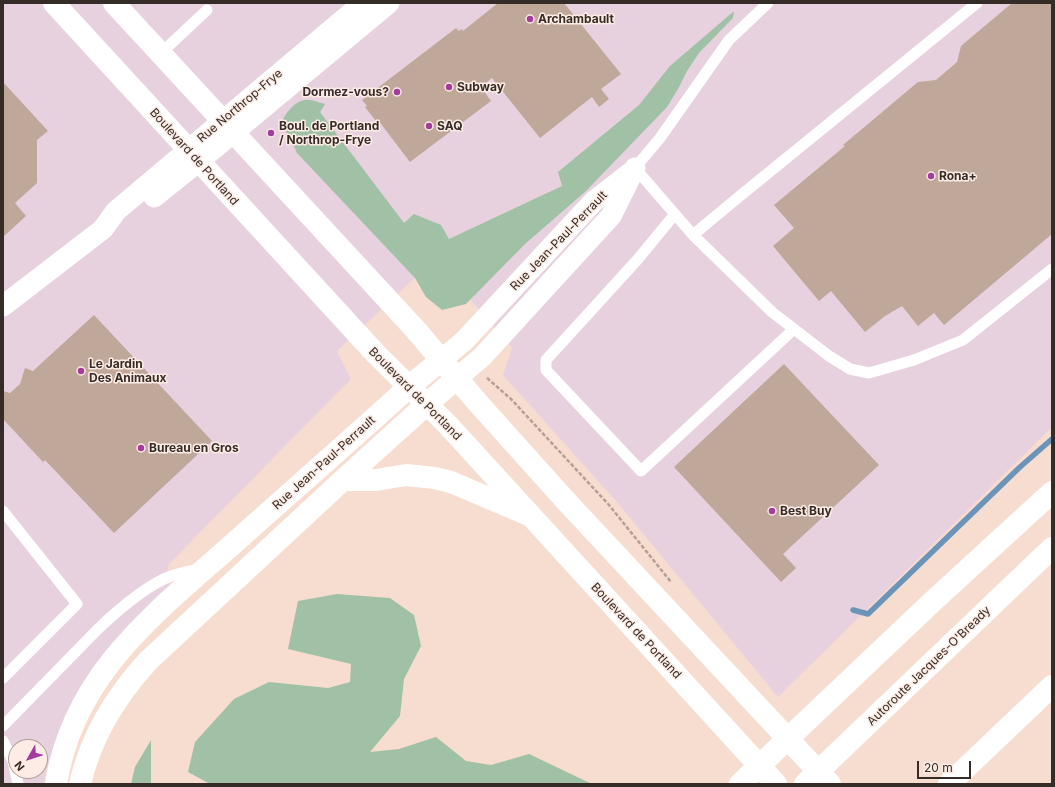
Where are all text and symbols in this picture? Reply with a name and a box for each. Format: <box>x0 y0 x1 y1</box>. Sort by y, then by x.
place label: Archambault <box>538 12 614 26</box>
marker: Archambault <box>525 14 535 24</box>
street label: Rue Northrop-Frye <box>195 66 285 146</box>
place label: Subway <box>457 80 504 94</box>
marker: Subway <box>444 82 454 92</box>
place label: Dormez-vous? <box>302 85 389 99</box>
marker: Dormez-vous? <box>392 87 402 97</box>
street label: Boulevard de Portland <box>147 106 241 208</box>
place label: Boul. de Portland / Northrop-Frye <box>279 119 379 147</box>
place label: SAQ <box>437 119 462 133</box>
marker: SAQ <box>424 121 434 131</box>
marker: Boul. de Portland / Northrop-Frye <box>266 128 276 138</box>
place label: Rona+ <box>939 169 977 183</box>
marker: Rona+ <box>926 171 936 181</box>
street label: Rue Jean-Paul-Perrault <box>508 188 610 294</box>
street label: Boulevard de Portland <box>366 345 464 443</box>
place label: Le Jardin Des Animaux <box>89 357 166 385</box>
marker: Le Jardin Des Animaux <box>76 366 86 376</box>
street label: Rue Jean-Paul-Perrault <box>270 413 378 513</box>
place label: Bureau en Gros <box>149 441 239 455</box>
marker: Bureau en Gros <box>136 443 146 453</box>
place label: Best Buy <box>780 504 832 518</box>
marker: Best Buy <box>767 506 777 516</box>
street label: Boulevard de Portland <box>588 580 684 682</box>
street label: Autoroute Jacques-O'Bready <box>864 603 994 729</box>
north arrow <box>8 739 48 779</box>
scale bar <box>919 753 973 779</box>
text: N <box>11 758 28 774</box>
text: 20 m <box>924 760 953 775</box>

